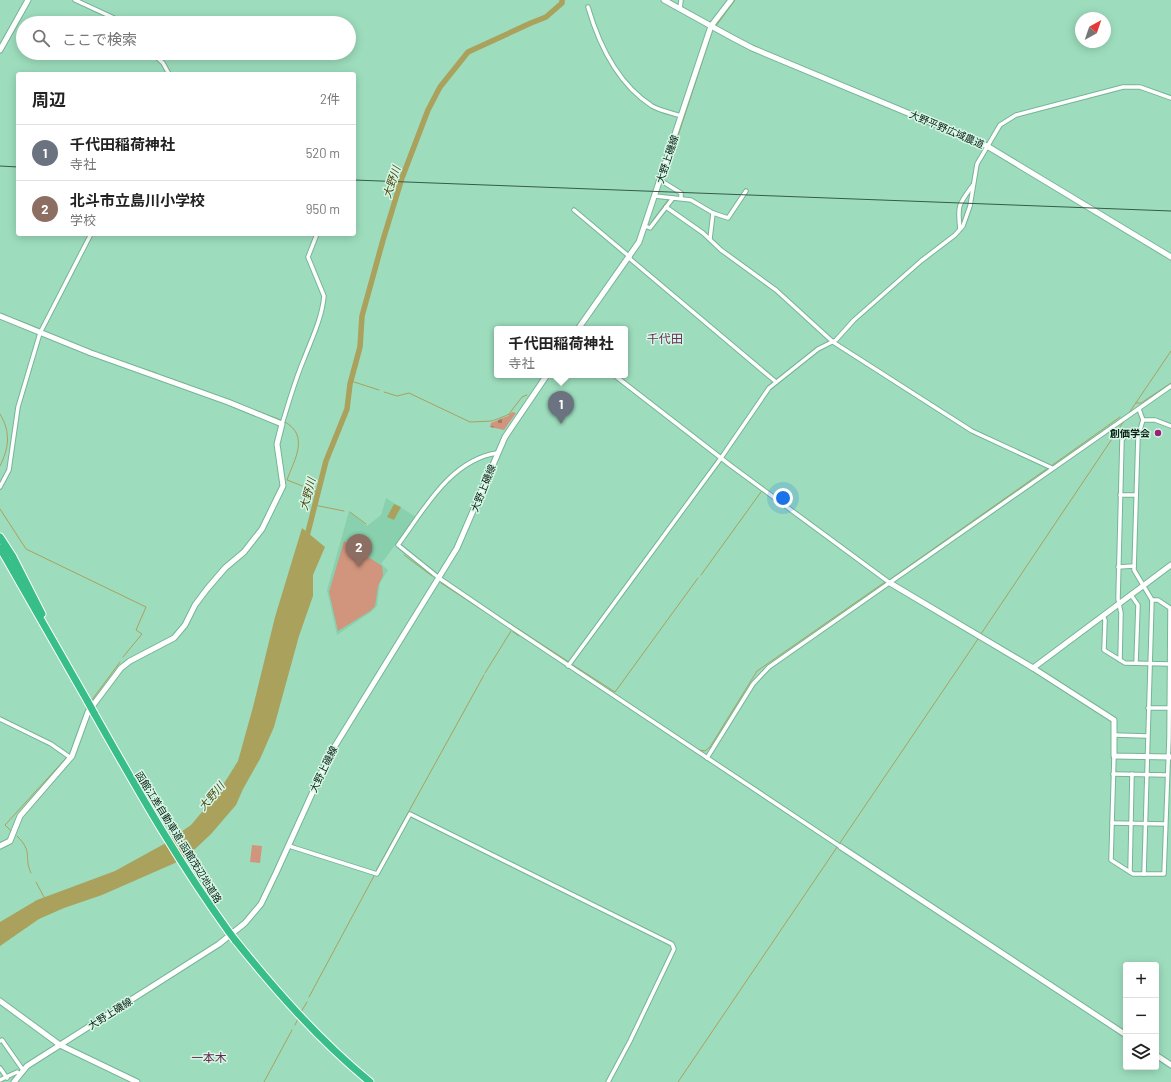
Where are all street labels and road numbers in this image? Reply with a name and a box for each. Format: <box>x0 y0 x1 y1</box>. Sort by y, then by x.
street label: 大野平野広域農道 <box>908 108 986 150</box>
street label: 大野上磯線 <box>654 133 680 185</box>
street label: 大野上磯線 <box>468 463 498 513</box>
street label: 大野上磯線 <box>307 744 339 794</box>
street label: 函館江差自動車道;函館茂辺地道路 <box>133 769 225 905</box>
street label: 大野上磯線 <box>86 995 134 1031</box>

